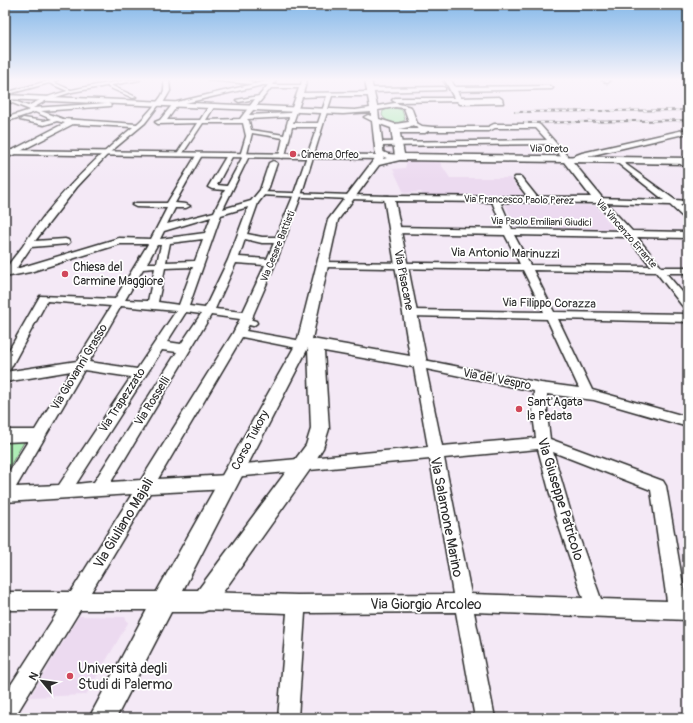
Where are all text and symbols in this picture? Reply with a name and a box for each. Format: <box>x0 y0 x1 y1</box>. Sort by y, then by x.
street label: Via Oreto <box>530 143 569 155</box>
marker: Cinema Orfeo <box>288 149 298 159</box>
place label: Cinema Orfeo <box>301 149 359 161</box>
street label: Via Francesco Paolo Perez <box>464 193 574 207</box>
street label: Via Vincenzo Errante <box>593 197 659 271</box>
street label: Via Cesare Battisti <box>258 209 298 284</box>
street label: Via Paolo Emiliani Giudici <box>491 215 592 229</box>
street label: Via Antonio Marinuzzi <box>450 245 560 262</box>
street label: Via Pisacane <box>390 249 417 312</box>
place label: Chiesa del Carmine Maggiore <box>73 260 163 289</box>
marker: Chiesa del Carmine Maggiore <box>60 269 70 279</box>
street label: Via Filippo Corazza <box>502 295 597 312</box>
street label: Via Giovanni Grasso <box>48 321 111 413</box>
street label: Via Trapezzato <box>96 365 149 435</box>
street label: Via del Vespro <box>461 365 533 394</box>
street label: Via Rosselli <box>131 374 173 429</box>
place label: Sant'Agata la Pedata <box>527 395 583 424</box>
marker: Sant'Agata la Pedata <box>514 404 524 414</box>
street label: Corso Tukory <box>228 408 272 473</box>
street label: Via Giuseppe Patricolo <box>534 436 587 563</box>
street label: Via Salamone Marino <box>426 455 467 579</box>
street label: Via Giuliano Majali <box>90 475 157 571</box>
street label: Via Giorgio Arcoleo <box>370 596 482 613</box>
place label: Università degli Studi di Palermo <box>78 660 173 693</box>
north arrow <box>22 661 62 701</box>
text: N <box>26 669 41 683</box>
marker: Università degli Studi di Palermo <box>65 671 75 681</box>

